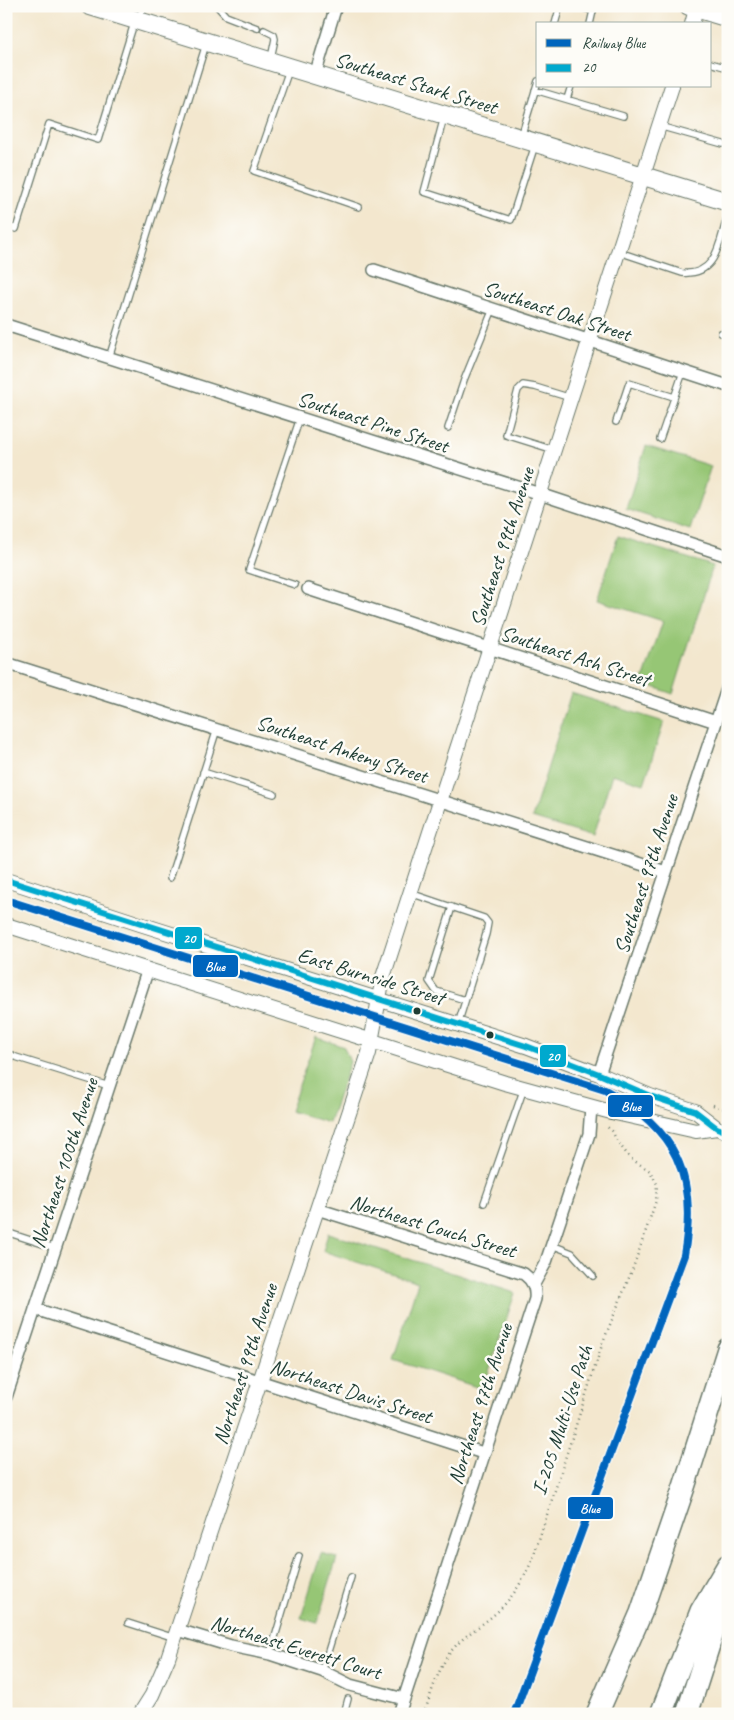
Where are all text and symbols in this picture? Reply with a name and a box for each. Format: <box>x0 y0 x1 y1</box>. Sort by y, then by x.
legend <box>536 22 712 88</box>
text: Railway Blue <box>582 34 646 53</box>
street label: Southeast Stark Street <box>332 46 502 121</box>
text: 20 <box>582 58 597 77</box>
street label: Southeast Oak Street <box>480 275 636 348</box>
street label: Southeast Pine Street <box>294 385 454 459</box>
street label: Southeast 99th Avenue <box>464 463 540 630</box>
street label: Southeast Ash Street <box>497 620 656 693</box>
street label: Southeast Ankeny Street <box>253 709 433 790</box>
street label: Southeast 97th Avenue <box>608 790 684 957</box>
line badge: 20 <box>174 926 203 950</box>
text: 20 <box>183 930 197 947</box>
street label: East Burnside Street <box>294 941 450 1012</box>
line badge: Blue <box>192 954 239 978</box>
text: Blue <box>205 958 226 975</box>
unlabelled marker <box>412 1006 422 1016</box>
unlabelled marker <box>485 1030 495 1040</box>
line badge: 20 <box>539 1044 567 1068</box>
text: 20 <box>547 1048 561 1065</box>
street label: Northeast 100th Avenue <box>24 1074 104 1251</box>
line badge: Blue <box>607 1094 654 1118</box>
text: Blue <box>621 1098 642 1115</box>
street label: Northeast Couch Street <box>347 1188 521 1264</box>
street label: Northeast 99th Avenue <box>207 1279 284 1448</box>
street label: Northeast 97th Avenue <box>442 1319 519 1488</box>
street label: I-205 Multi-Use Path <box>526 1341 599 1498</box>
street label: Northeast Davis Street <box>267 1353 437 1430</box>
line badge: Blue <box>567 1496 614 1520</box>
text: Blue <box>580 1500 601 1517</box>
street label: Northeast Everett Court <box>208 1609 386 1686</box>

